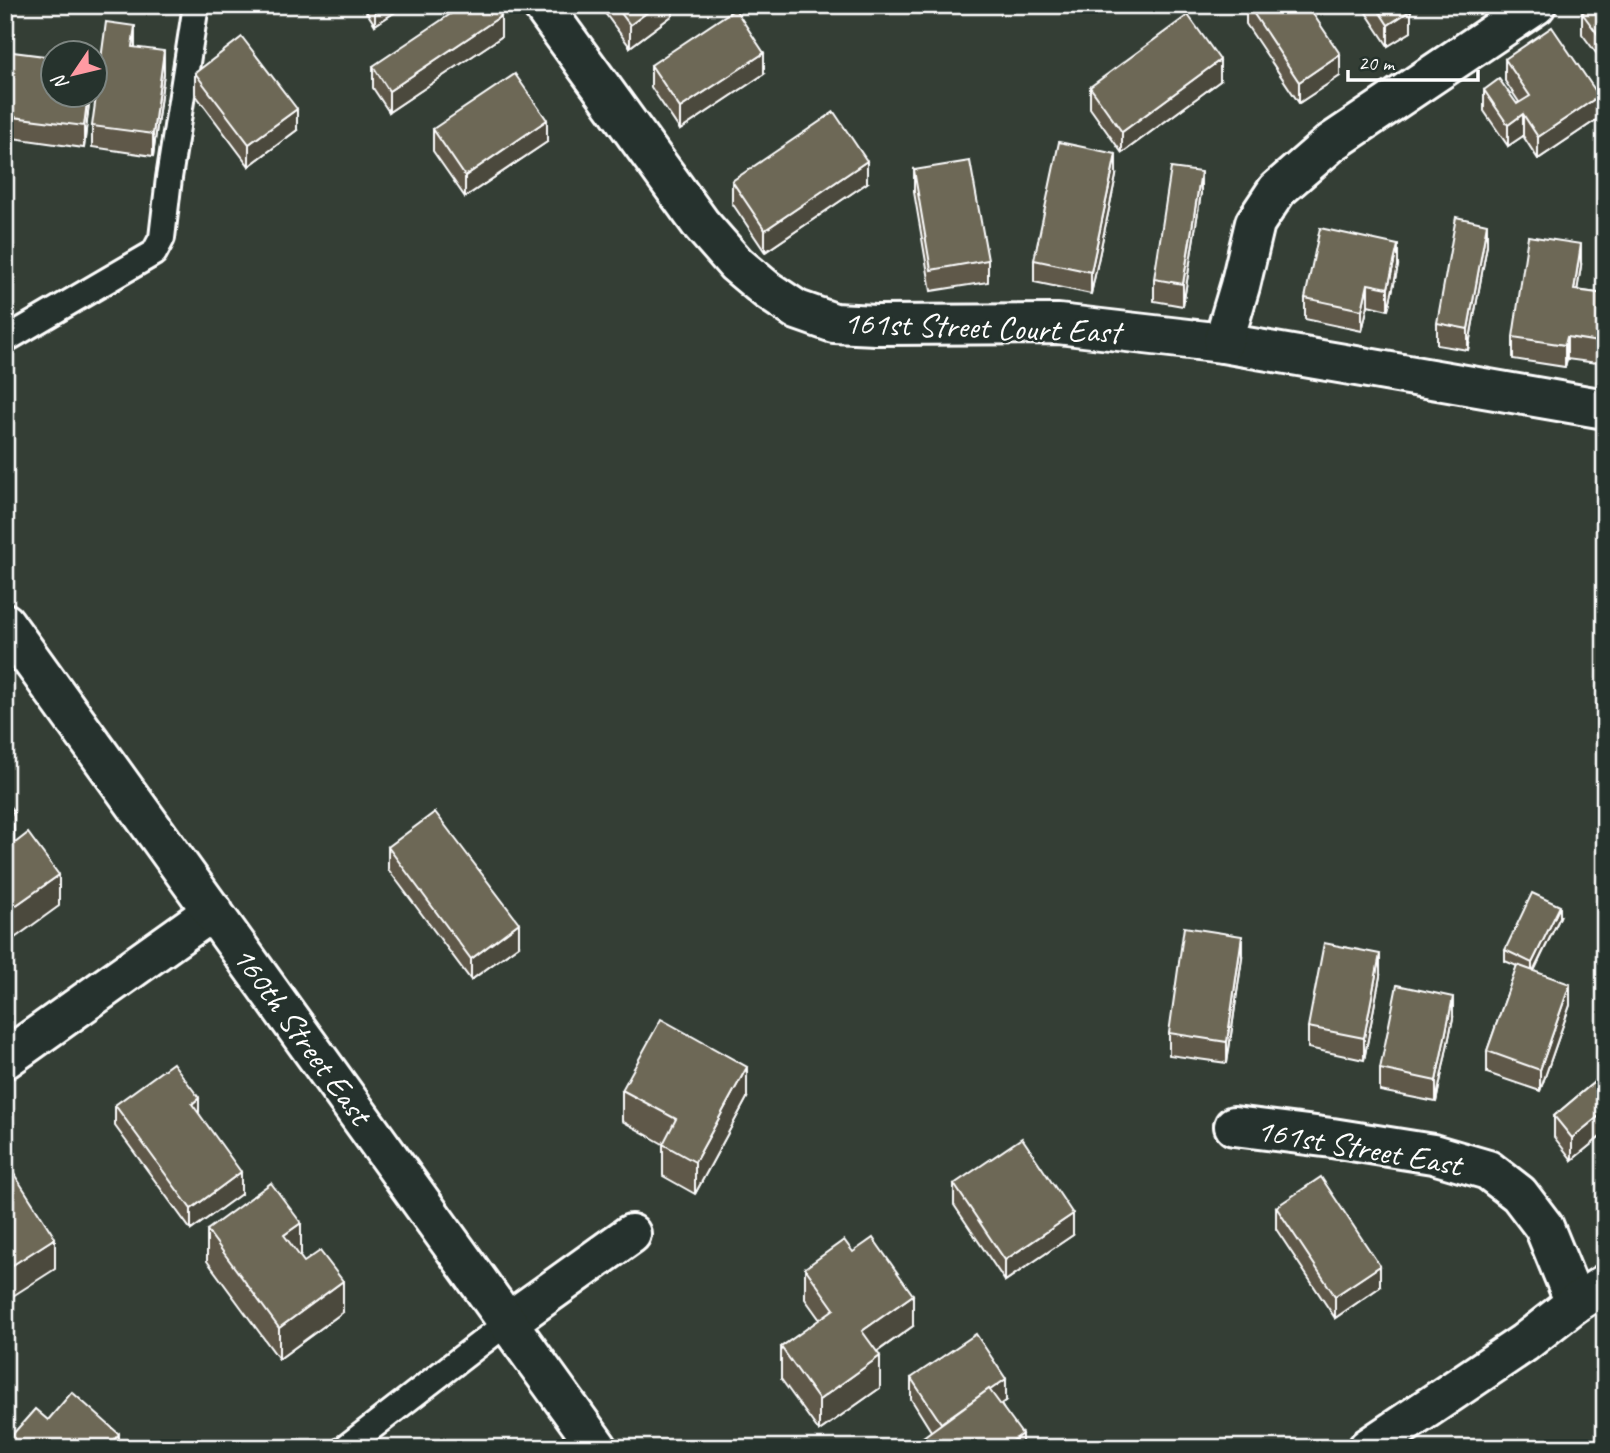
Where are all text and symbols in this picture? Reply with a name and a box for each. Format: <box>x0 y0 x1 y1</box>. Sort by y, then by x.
north arrow <box>38 38 108 108</box>
scale bar <box>1348 38 1477 82</box>
text: 20 m <box>1358 50 1396 76</box>
text: N <box>46 69 74 95</box>
street label: 161st Street Court East <box>843 301 1125 353</box>
street label: 160th Street East <box>223 937 383 1135</box>
street label: 161st Street East <box>1253 1108 1468 1186</box>

